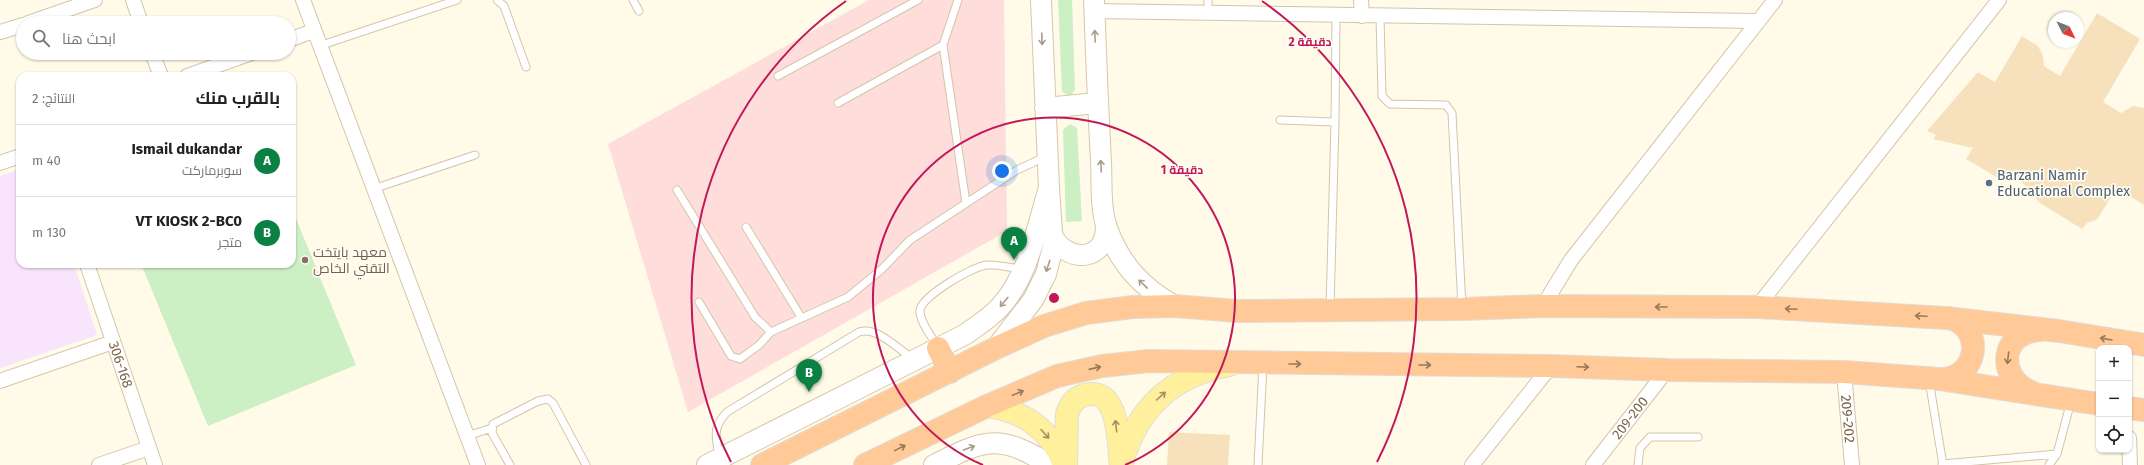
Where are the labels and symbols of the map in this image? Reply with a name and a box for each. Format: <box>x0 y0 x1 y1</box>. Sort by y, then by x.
north arrow <box>2048 12 2084 48</box>
one-way arrow <box>1091 30 1099 43</box>
one-way arrow <box>1039 32 1046 45</box>
text: 2 دقيقة <box>1289 35 1332 49</box>
one-way arrow <box>1097 160 1104 173</box>
your location <box>992 161 1012 181</box>
text: 1 دقيقة <box>1161 163 1203 177</box>
place label: Barzani Namir Educational Complex <box>1997 167 2130 200</box>
marker: Barzani Namir Educational Complex <box>1984 178 1994 188</box>
pin: A <box>1001 227 1027 260</box>
place label: معهد بايتخت التقني الخاص <box>313 244 390 280</box>
marker: معهد بايتخت التقني الخاص <box>300 255 310 265</box>
one-way arrow <box>1044 260 1052 272</box>
one-way arrow <box>1138 280 1148 289</box>
centre of rings <box>1047 291 1061 305</box>
one-way arrow <box>1000 297 1009 307</box>
one-way arrow <box>1655 303 1668 311</box>
one-way arrow <box>1785 306 1798 313</box>
one-way arrow <box>1915 313 1928 320</box>
one-way arrow <box>2099 335 2112 343</box>
street label: 306-168 <box>105 339 137 390</box>
one-way arrow <box>2004 351 2012 364</box>
pin: B <box>796 359 822 392</box>
one-way arrow <box>1288 360 1301 368</box>
one-way arrow <box>1418 361 1431 369</box>
one-way arrow <box>1089 363 1102 371</box>
one-way arrow <box>1576 363 1589 371</box>
one-way arrow <box>1011 388 1023 396</box>
one-way arrow <box>1156 391 1166 401</box>
street label: 209-200 <box>1608 393 1652 442</box>
street label: 209-202 <box>1837 394 1859 444</box>
one-way arrow <box>1112 420 1119 433</box>
one-way arrow <box>1041 429 1050 439</box>
one-way arrow <box>894 444 906 451</box>
one-way arrow <box>963 444 975 452</box>

